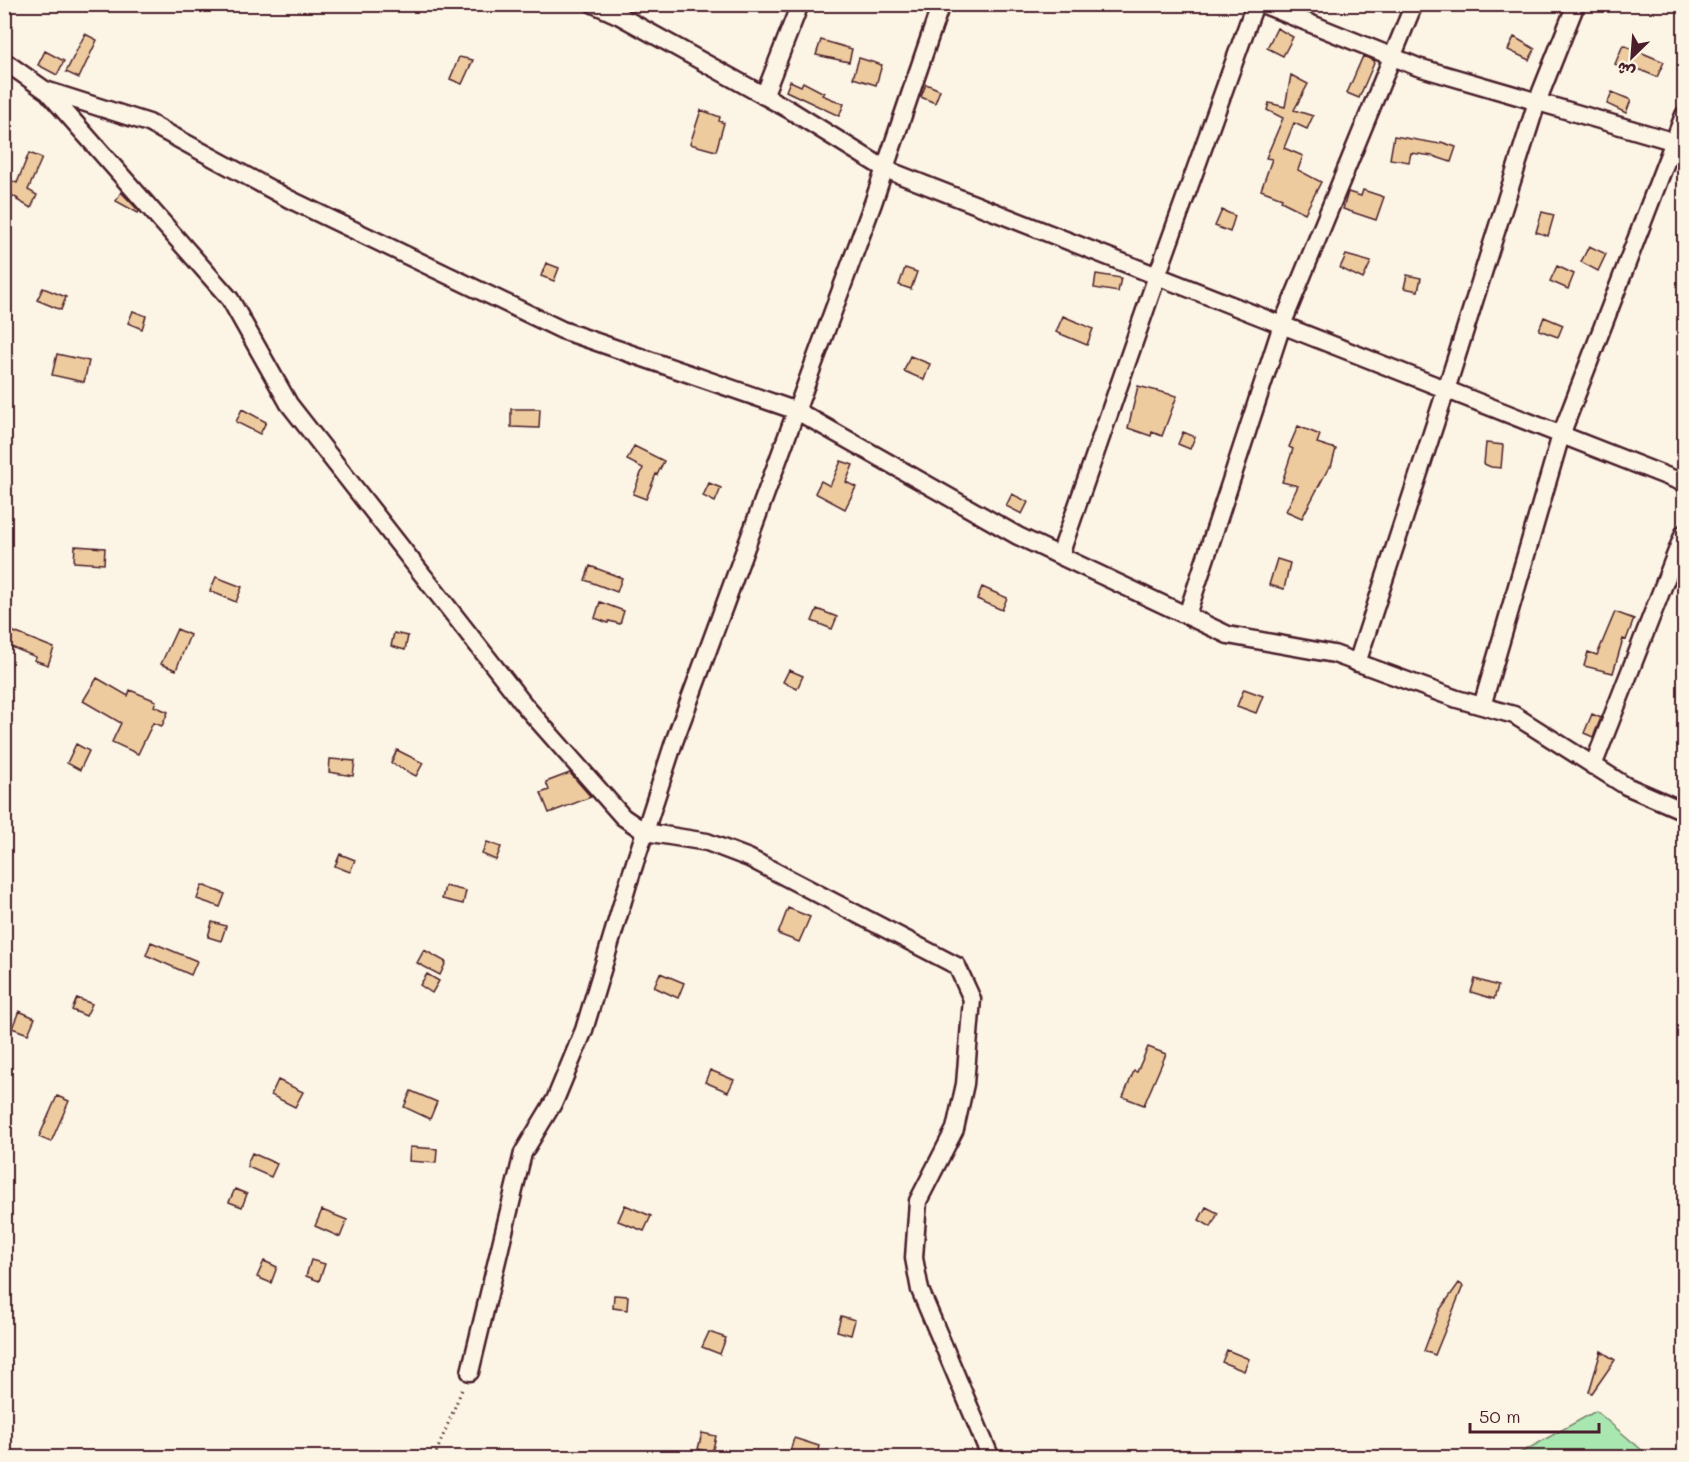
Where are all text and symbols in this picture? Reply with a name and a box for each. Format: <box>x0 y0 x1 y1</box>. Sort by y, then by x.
north arrow <box>1602 27 1662 87</box>
text: ش <box>1613 58 1638 84</box>
scale bar <box>1470 1396 1599 1434</box>
text: 50 m <box>1479 1404 1521 1428</box>

